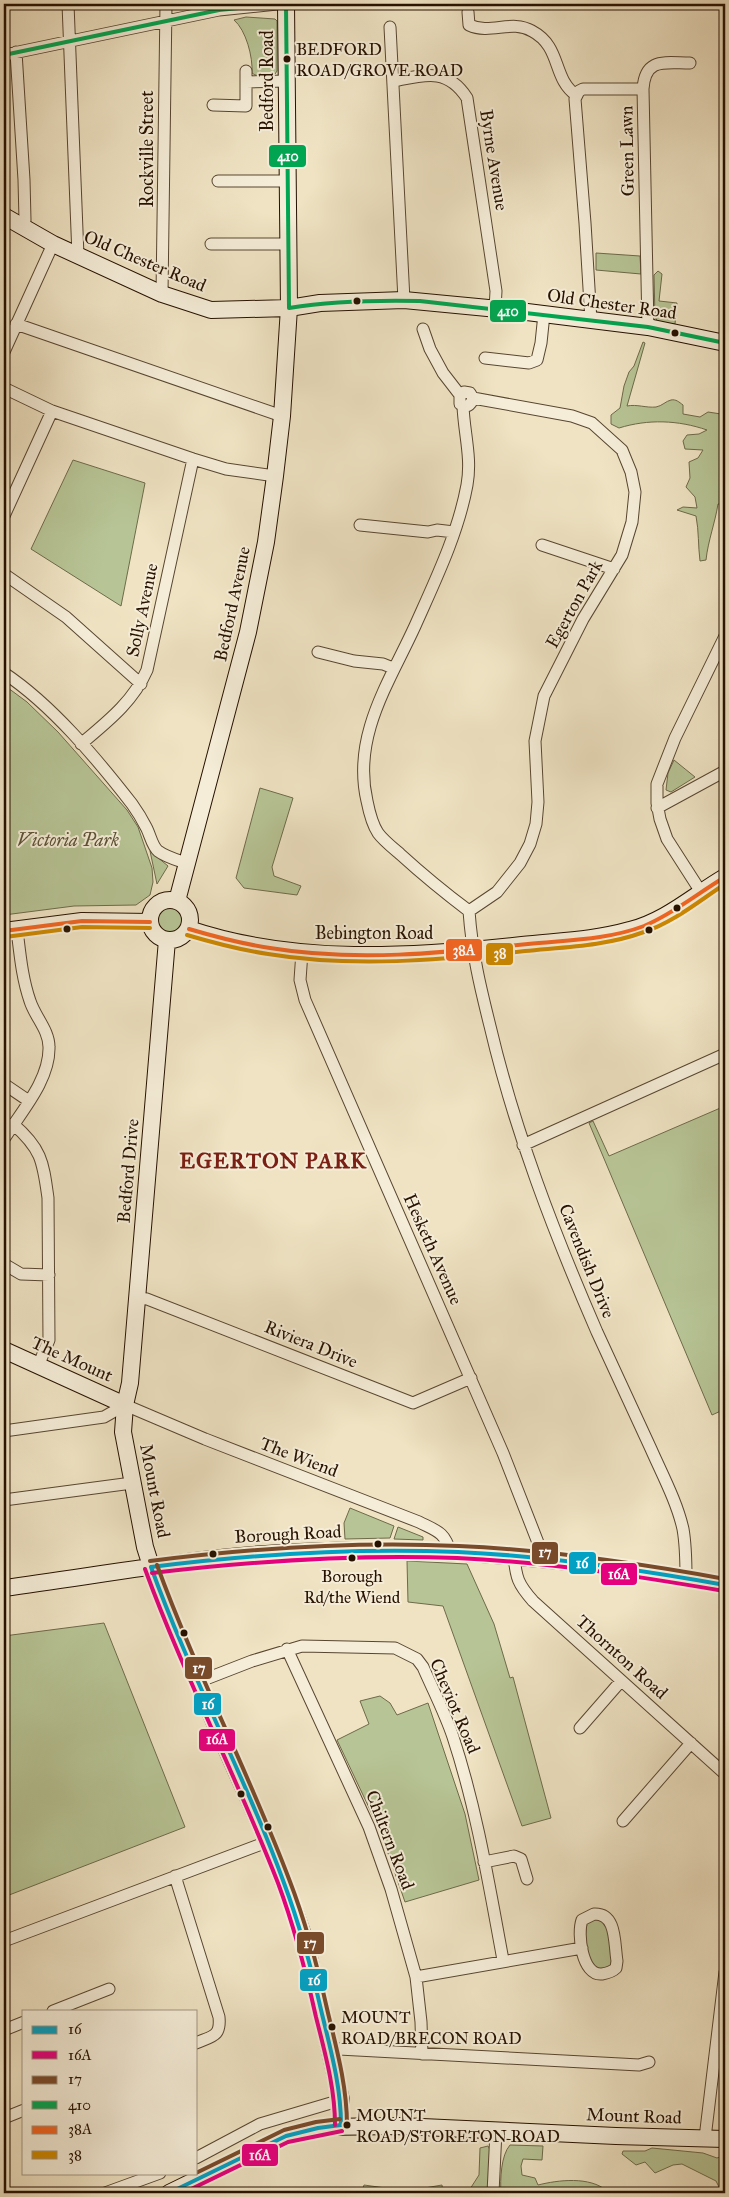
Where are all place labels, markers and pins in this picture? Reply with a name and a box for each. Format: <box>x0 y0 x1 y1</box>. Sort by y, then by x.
place label: BEDFORD ROAD/GROVE ROAD <box>296 39 463 81</box>
marker: BEDFORD ROAD/GROVE ROAD <box>282 54 292 64</box>
unlabelled marker <box>352 296 362 306</box>
unlabelled marker <box>670 328 680 338</box>
unlabelled marker <box>672 903 682 913</box>
unlabelled marker <box>62 924 72 934</box>
unlabelled marker <box>644 925 654 935</box>
unlabelled marker <box>373 1539 383 1549</box>
unlabelled marker <box>208 1549 218 1559</box>
marker: Borough Rd/the Wiend <box>347 1553 357 1563</box>
place label: Borough Rd/the Wiend <box>304 1566 401 1608</box>
unlabelled marker <box>179 1628 189 1638</box>
unlabelled marker <box>236 1789 246 1799</box>
unlabelled marker <box>263 1822 273 1832</box>
place label: MOUNT ROAD/BRECON ROAD <box>341 2007 522 2049</box>
marker: MOUNT ROAD/BRECON ROAD <box>327 2022 337 2032</box>
place label: MOUNT ROAD/STORETON ROAD <box>356 2105 560 2147</box>
marker: MOUNT ROAD/STORETON ROAD <box>342 2120 352 2130</box>

